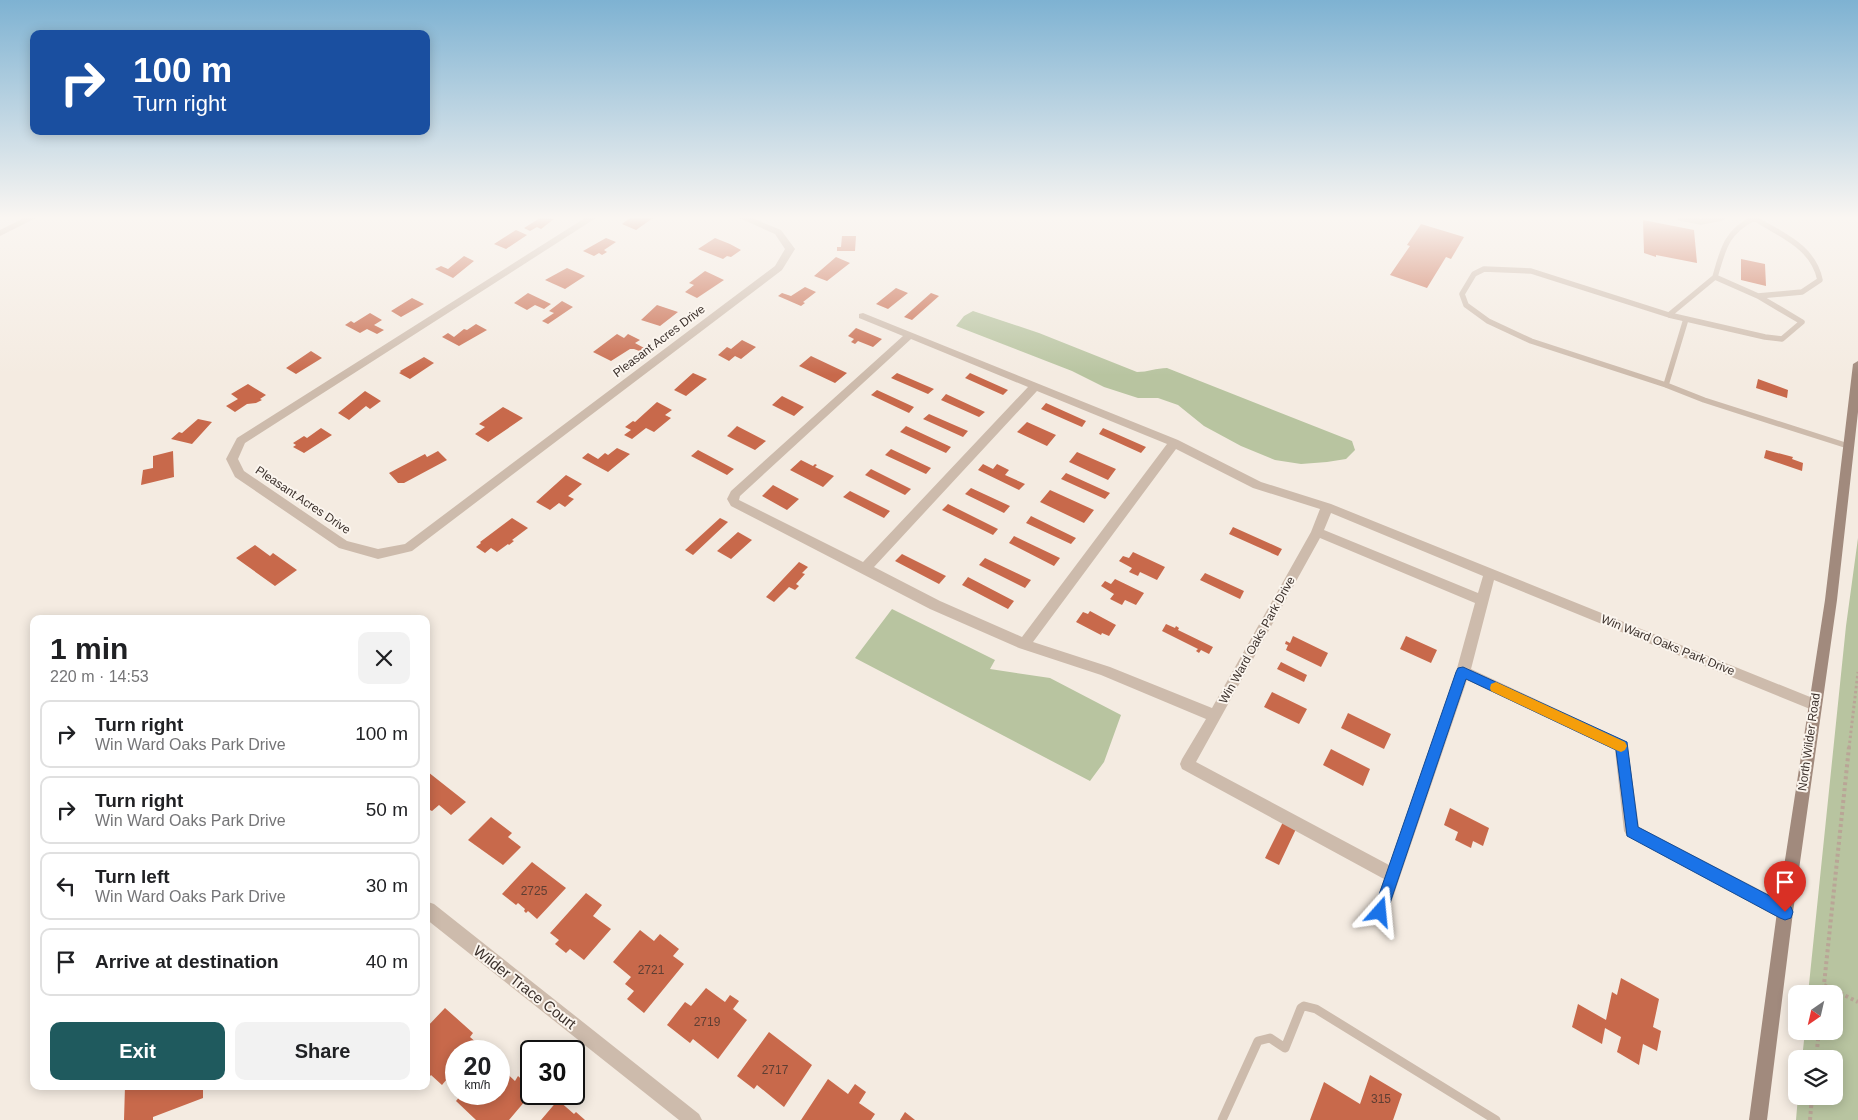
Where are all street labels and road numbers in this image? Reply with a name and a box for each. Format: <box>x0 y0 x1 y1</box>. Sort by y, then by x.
street label: Pleasant Acres Drive <box>610 302 708 380</box>
street label: Pleasant Acres Drive <box>253 463 353 537</box>
street label: Win Ward Oaks Park Drive <box>1216 574 1298 706</box>
street label: Win Ward Oaks Park Drive <box>1599 612 1737 678</box>
street label: North Wilder Road <box>1795 692 1823 792</box>
street label: Wilder Trace Court <box>470 942 580 1033</box>

